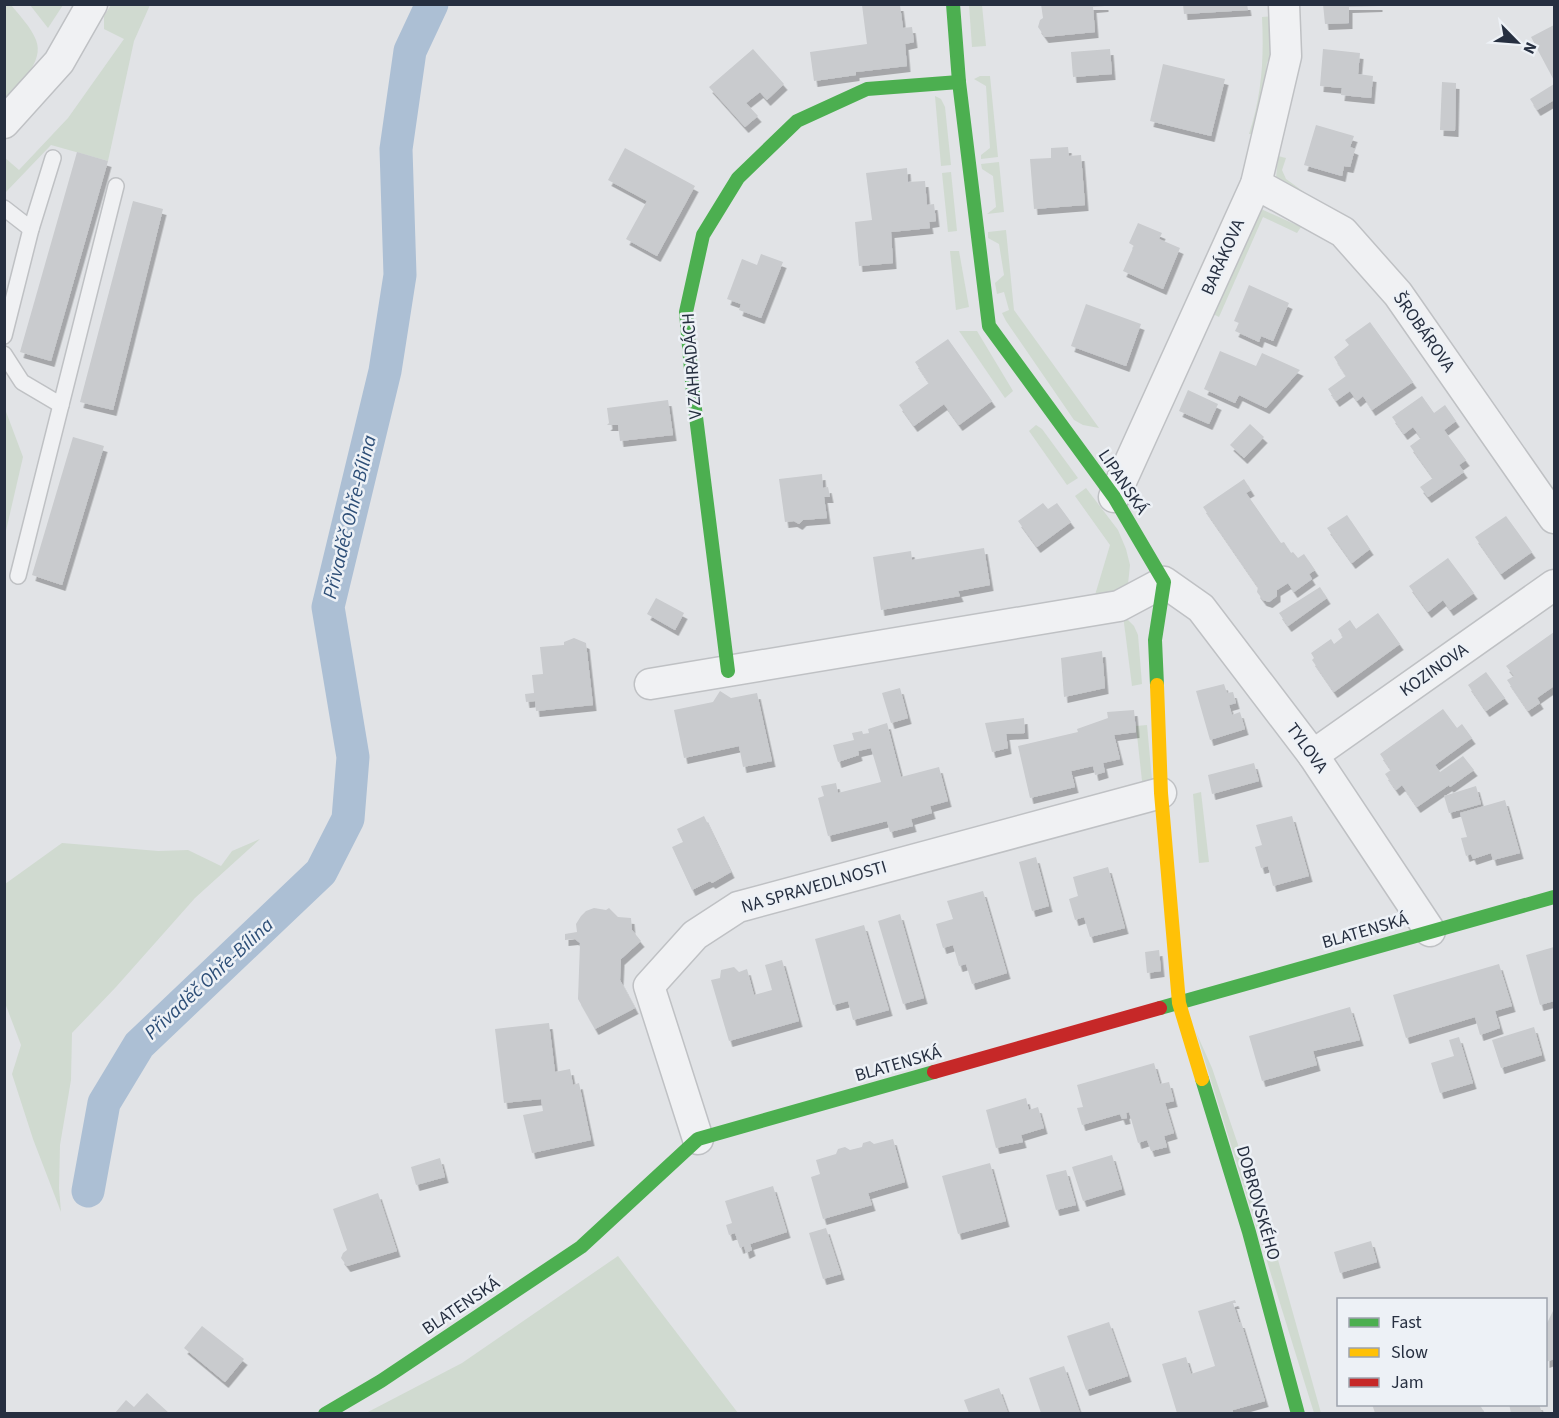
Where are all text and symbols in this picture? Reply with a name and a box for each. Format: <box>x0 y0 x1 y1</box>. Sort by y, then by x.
north arrow <box>1487 12 1547 72</box>
text: N <box>1517 38 1542 57</box>
street label: BARÁKOVA <box>1195 215 1251 299</box>
street label: ŠROBÁROVA <box>1387 287 1461 377</box>
street label: V ZAHRADÁCH <box>676 312 708 420</box>
water label: Přivaděč Ohře-Bílina <box>316 432 384 602</box>
street label: LIPANSKÁ <box>1092 444 1154 520</box>
street label: KOZINOVA <box>1395 637 1473 703</box>
street label: TYLOVA <box>1280 718 1334 779</box>
street label: NA SPRAVEDLNOSTI <box>738 854 890 920</box>
street label: BLATENSKÁ <box>1319 907 1411 955</box>
water label: Přivaděč Ohře-Bílina <box>138 911 280 1046</box>
street label: BLATENSKÁ <box>852 1040 944 1088</box>
street label: DOBROVSKÉHO <box>1230 1143 1286 1263</box>
street label: BLATENSKÁ <box>417 1271 505 1341</box>
legend <box>1337 1298 1547 1406</box>
text: Fast <box>1391 1310 1422 1335</box>
text: Slow <box>1391 1340 1428 1365</box>
text: Jam <box>1391 1370 1424 1395</box>

